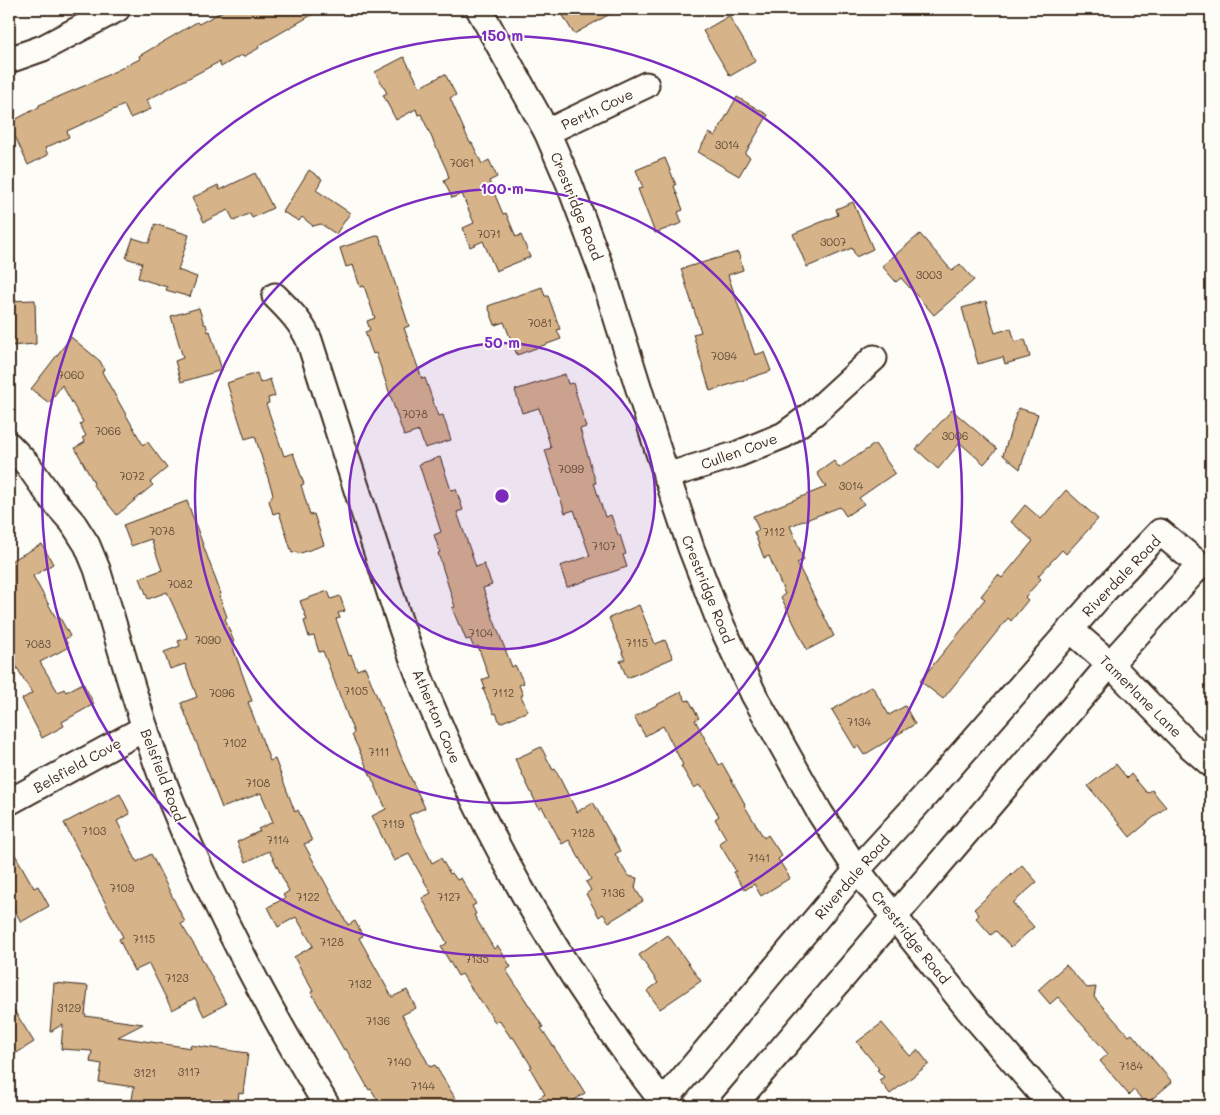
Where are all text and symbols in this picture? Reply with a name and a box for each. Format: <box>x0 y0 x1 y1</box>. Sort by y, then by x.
text: 150 m <box>481 25 523 45</box>
street label: Perth Cove <box>558 84 636 134</box>
house number: 3014 <box>715 137 740 152</box>
street label: Crestridge Road <box>547 149 607 263</box>
house number: 7061 <box>450 155 474 170</box>
text: 100 m <box>480 178 524 198</box>
house number: 7071 <box>477 226 501 241</box>
house number: 3007 <box>820 234 846 249</box>
house number: 3003 <box>916 267 943 282</box>
house number: 7081 <box>528 315 552 330</box>
text: 50 m <box>484 332 520 352</box>
house number: 7094 <box>711 348 737 363</box>
house number: 7060 <box>58 367 84 382</box>
house number: 7078 <box>402 406 428 421</box>
house number: 7066 <box>95 423 121 438</box>
street label: Cullen Cove <box>698 428 780 474</box>
house number: 3006 <box>942 428 968 443</box>
house number: 7099 <box>558 461 584 476</box>
house number: 7072 <box>119 468 145 483</box>
house number: 3014 <box>839 478 864 493</box>
centre of rings <box>493 487 511 505</box>
house number: 7078 <box>149 523 175 538</box>
house number: 7112 <box>763 524 785 539</box>
street label: Riverdale Road <box>1078 531 1165 621</box>
street label: Crestridge Road <box>678 532 738 646</box>
house number: 7107 <box>592 538 616 553</box>
house number: 7082 <box>167 576 193 591</box>
house number: 7104 <box>469 625 494 640</box>
house number: 7090 <box>195 632 221 647</box>
house number: 7115 <box>626 635 648 650</box>
house number: 7083 <box>25 636 52 651</box>
street label: Tamerlane Lane <box>1096 651 1186 741</box>
street label: Atherton Cove <box>409 666 465 766</box>
house number: 7105 <box>344 683 368 698</box>
house number: 7096 <box>209 685 235 700</box>
house number: 7112 <box>492 685 514 700</box>
house number: 7134 <box>847 714 872 729</box>
street label: Belsfield Road <box>137 726 189 824</box>
street label: Belsfield Cove <box>30 733 124 797</box>
house number: 7102 <box>223 735 247 750</box>
house number: 7111 <box>369 744 389 759</box>
house number: 7108 <box>246 775 271 790</box>
house number: 7119 <box>382 816 405 831</box>
house number: 7103 <box>82 823 107 838</box>
house number: 7128 <box>571 825 595 840</box>
street label: Riverdale Road <box>810 831 894 923</box>
house number: 7114 <box>267 832 290 847</box>
house number: 7141 <box>748 850 770 865</box>
house number: 7109 <box>110 880 135 895</box>
house number: 7136 <box>601 885 625 900</box>
street label: Crestridge Road <box>867 886 955 988</box>
house number: 7122 <box>296 889 320 904</box>
house number: 7127 <box>437 889 461 904</box>
house number: 7115 <box>133 931 155 946</box>
house number: 7128 <box>320 934 344 949</box>
house number: 7135 <box>465 951 489 966</box>
house number: 7123 <box>165 970 189 985</box>
house number: 7132 <box>348 976 372 991</box>
house number: 3129 <box>57 1000 81 1015</box>
house number: 7136 <box>366 1013 390 1028</box>
house number: 7140 <box>387 1054 411 1069</box>
house number: 7184 <box>1119 1058 1144 1073</box>
house number: 3117 <box>178 1064 200 1079</box>
house number: 3121 <box>134 1065 156 1080</box>
house number: 7144 <box>411 1078 436 1093</box>

